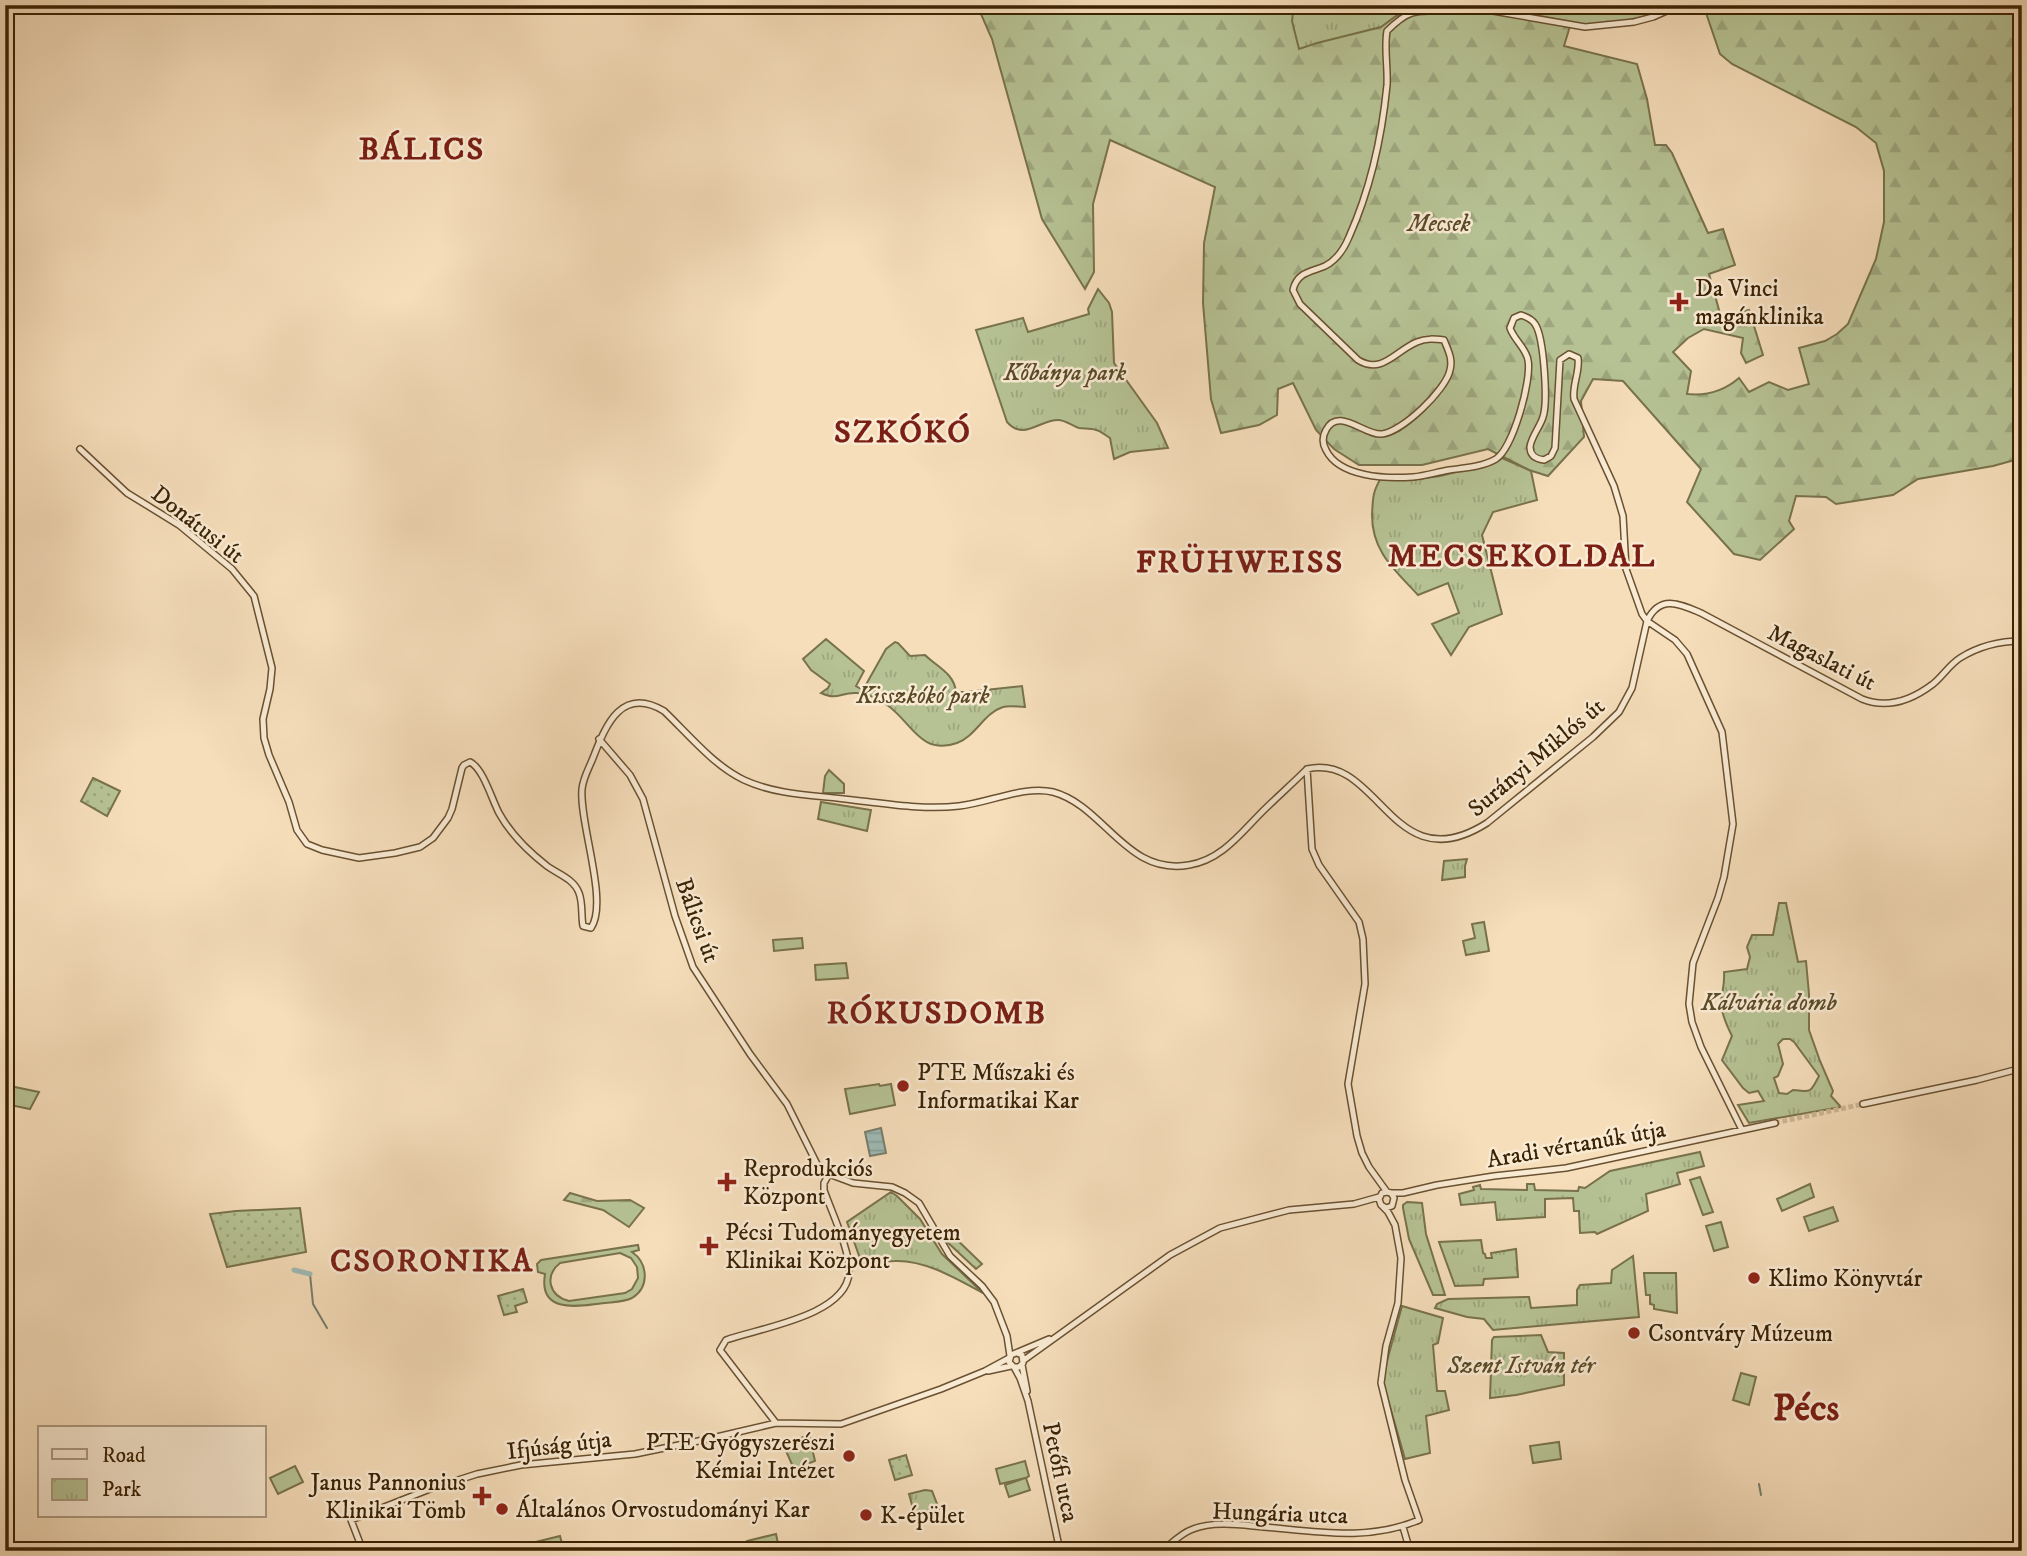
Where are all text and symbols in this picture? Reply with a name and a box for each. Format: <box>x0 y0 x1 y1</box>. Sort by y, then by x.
district label: BÁLICS <box>359 129 485 170</box>
park label: Mecsek <box>1405 209 1471 239</box>
place label: Da Vinci magánklinika <box>1695 274 1825 332</box>
marker: Da Vinci magánklinika <box>1669 292 1689 312</box>
park label: Kőbánya park <box>1003 358 1126 388</box>
district label: SZKÓKÓ <box>834 412 972 453</box>
street label: Donátusi út <box>145 479 250 571</box>
district label: MECSEKOLDAL <box>1388 537 1656 577</box>
district label: FRÜHWEISS <box>1136 543 1344 583</box>
street label: Magaslati út <box>1762 618 1881 698</box>
park label: Kisszkókó park <box>855 681 990 711</box>
street label: Surányi Miklós út <box>1462 692 1612 824</box>
street label: Bálicsi út <box>668 874 726 967</box>
park label: Kálvária domb <box>1700 988 1837 1018</box>
district label: RÓKUSDOMB <box>827 993 1047 1034</box>
place label: PTE Műszaki és Informatikai Kar <box>917 1058 1079 1116</box>
marker: PTE Műszaki és Informatikai Kar <box>895 1078 911 1094</box>
street label: Aradi vértanúk útja <box>1484 1114 1669 1175</box>
place label: Reprodukciós Központ <box>743 1154 873 1212</box>
marker: Reprodukciós Központ <box>717 1172 737 1192</box>
place label: Pécsi Tudományegyetem Klinikai Központ <box>725 1218 961 1276</box>
marker: Pécsi Tudományegyetem Klinikai Központ <box>699 1236 719 1256</box>
district label: CSORONIKA <box>330 1242 534 1282</box>
place label: Klimo Könyvtár <box>1768 1264 1923 1294</box>
marker: Klimo Könyvtár <box>1746 1270 1762 1286</box>
place label: Csontváry Múzeum <box>1648 1319 1833 1349</box>
marker: Csontváry Múzeum <box>1626 1325 1642 1341</box>
park label: Szent István tér <box>1446 1351 1597 1381</box>
district label: Pécs <box>1773 1385 1839 1433</box>
street label: Petőfi utca <box>1035 1420 1085 1526</box>
street label: Ifjúság útja <box>505 1425 614 1467</box>
legend <box>38 1426 266 1518</box>
place label: PTE Gyógyszerészi Kémiai Intézet <box>645 1428 835 1486</box>
text: Road <box>102 1443 146 1469</box>
marker: PTE Gyógyszerészi Kémiai Intézet <box>841 1448 857 1464</box>
place label: Janus Pannonius Klinikai Tömb <box>308 1468 466 1526</box>
text: Park <box>102 1477 142 1503</box>
marker: Janus Pannonius Klinikai Tömb <box>472 1486 492 1506</box>
place label: Általános Orvostudományi Kar <box>516 1494 810 1525</box>
street label: Hungária utca <box>1211 1497 1349 1531</box>
marker: Általános Orvostudományi Kar <box>494 1501 510 1517</box>
place label: K-épület <box>880 1501 965 1531</box>
marker: K-épület <box>858 1507 874 1523</box>

